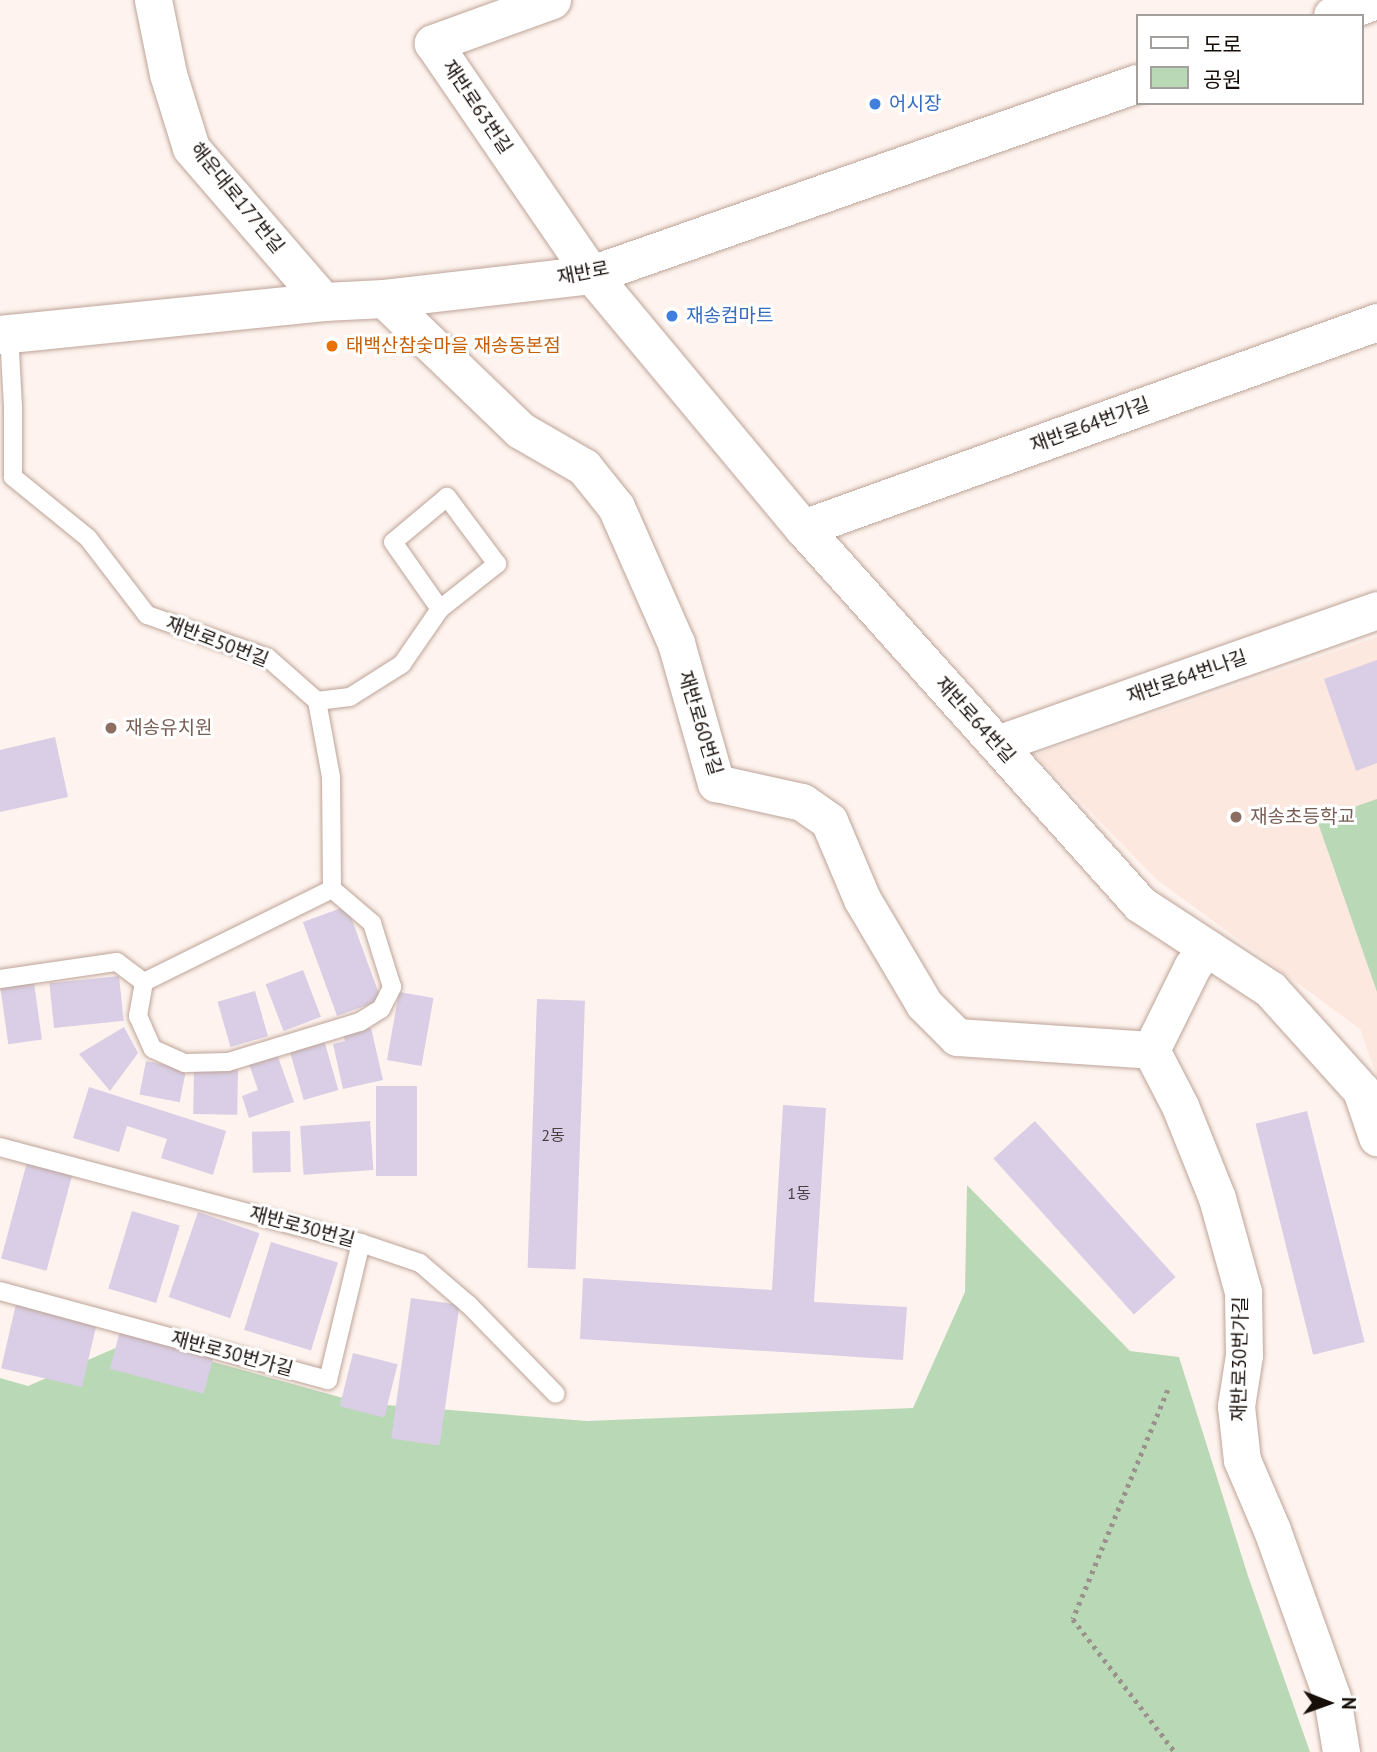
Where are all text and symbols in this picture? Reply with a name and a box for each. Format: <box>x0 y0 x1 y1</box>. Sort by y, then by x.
legend <box>1136 14 1363 105</box>
text: 도로 <box>1203 31 1242 58</box>
street label: 재반로63번길 <box>437 56 517 158</box>
text: 공원 <box>1203 66 1242 93</box>
place label: 어시장 <box>889 93 941 115</box>
marker: 어시장 <box>867 96 883 112</box>
street label: 해운대로177번길 <box>185 138 289 258</box>
street label: 재반로 <box>555 257 611 289</box>
place label: 재송컴마트 <box>686 305 773 327</box>
marker: 재송컴마트 <box>664 308 680 324</box>
place label: 태백산참숯마을 재송동본점 <box>346 335 561 357</box>
marker: 태백산참숯마을 재송동본점 <box>324 338 340 354</box>
street label: 재반로64번가길 <box>1027 393 1153 457</box>
street label: 재반로50번길 <box>162 612 272 672</box>
street label: 재반로64번나길 <box>1124 646 1250 708</box>
street label: 재반로60번길 <box>673 668 727 778</box>
street label: 재반로64번길 <box>930 672 1020 768</box>
place label: 재송유치원 <box>125 717 212 739</box>
marker: 재송유치원 <box>103 720 119 736</box>
place label: 재송초등학교 <box>1250 806 1355 828</box>
marker: 재송초등학교 <box>1228 809 1244 825</box>
house number: 2동 <box>541 1125 565 1145</box>
house number: 1동 <box>787 1183 811 1203</box>
street label: 재반로30번길 <box>247 1202 357 1252</box>
street label: 재반로30번가길 <box>1228 1296 1252 1422</box>
street label: 재반로30번가길 <box>168 1327 296 1381</box>
north arrow <box>1293 1668 1363 1738</box>
text: N <box>1337 1697 1361 1710</box>

